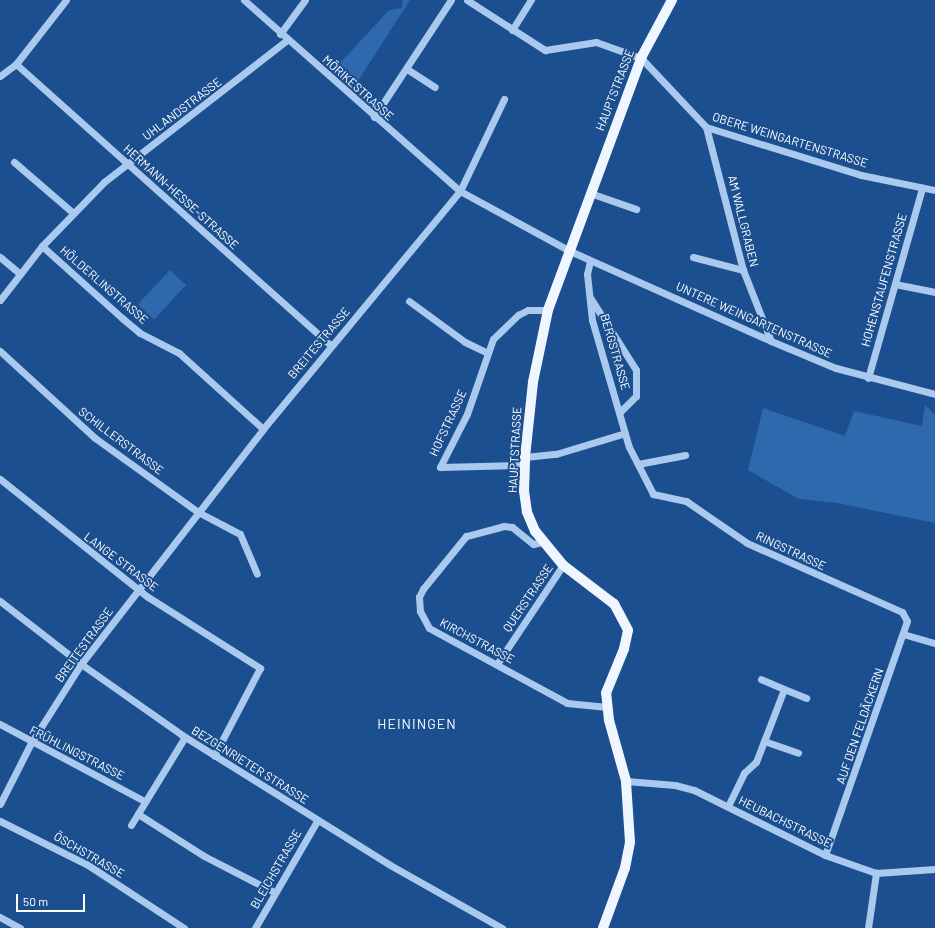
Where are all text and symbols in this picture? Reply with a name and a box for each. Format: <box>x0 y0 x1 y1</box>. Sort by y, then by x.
street label: HAUPTSTRASSE <box>593 47 637 133</box>
street label: MÖRIKESTRASSE <box>320 52 396 124</box>
street label: UHLANDSTRASSE <box>140 75 224 143</box>
street label: OBERE WEINGARTENSTRASSE <box>711 109 869 171</box>
street label: HERMANN-HESSE-STRASSE <box>121 142 241 252</box>
street label: AM WALLGRABEN <box>725 174 761 268</box>
street label: HOHENSTAUFENSTRASSE <box>858 212 910 348</box>
street label: HÖLDERLINSTRASSE <box>57 243 151 327</box>
street label: UNTERE WEINGARTENSTRASSE <box>674 279 834 361</box>
street label: BREITESTRASSE <box>285 304 353 382</box>
street label: BERGSTRASSE <box>597 312 633 392</box>
street label: HOFSTRASSE <box>426 387 470 459</box>
street label: SCHILLERSTRASSE <box>76 404 166 478</box>
street label: HAUPTSTRASSE <box>506 407 524 493</box>
street label: LANGE STRASSE <box>81 529 161 595</box>
street label: RINGSTRASSE <box>754 529 828 573</box>
street label: QUERSTRASSE <box>500 561 556 635</box>
street label: BREITESTRASSE <box>52 605 116 685</box>
street label: KIRCHSTRASSE <box>437 615 517 667</box>
street label: AUF DEN FELDÄCKERN <box>833 666 887 786</box>
district label: HEININGEN <box>377 716 457 732</box>
street label: FRÜHLINGSTRASSE <box>27 723 127 783</box>
street label: BEZGENRIETER STRASSE <box>189 723 311 807</box>
street label: HEUBACHSTRASSE <box>736 793 834 851</box>
street label: BLEICHSTRASSE <box>247 827 305 911</box>
street label: ÖSCHSTRASSE <box>51 829 127 881</box>
scale bar <box>18 886 87 912</box>
text: 50 m <box>23 894 48 908</box>

